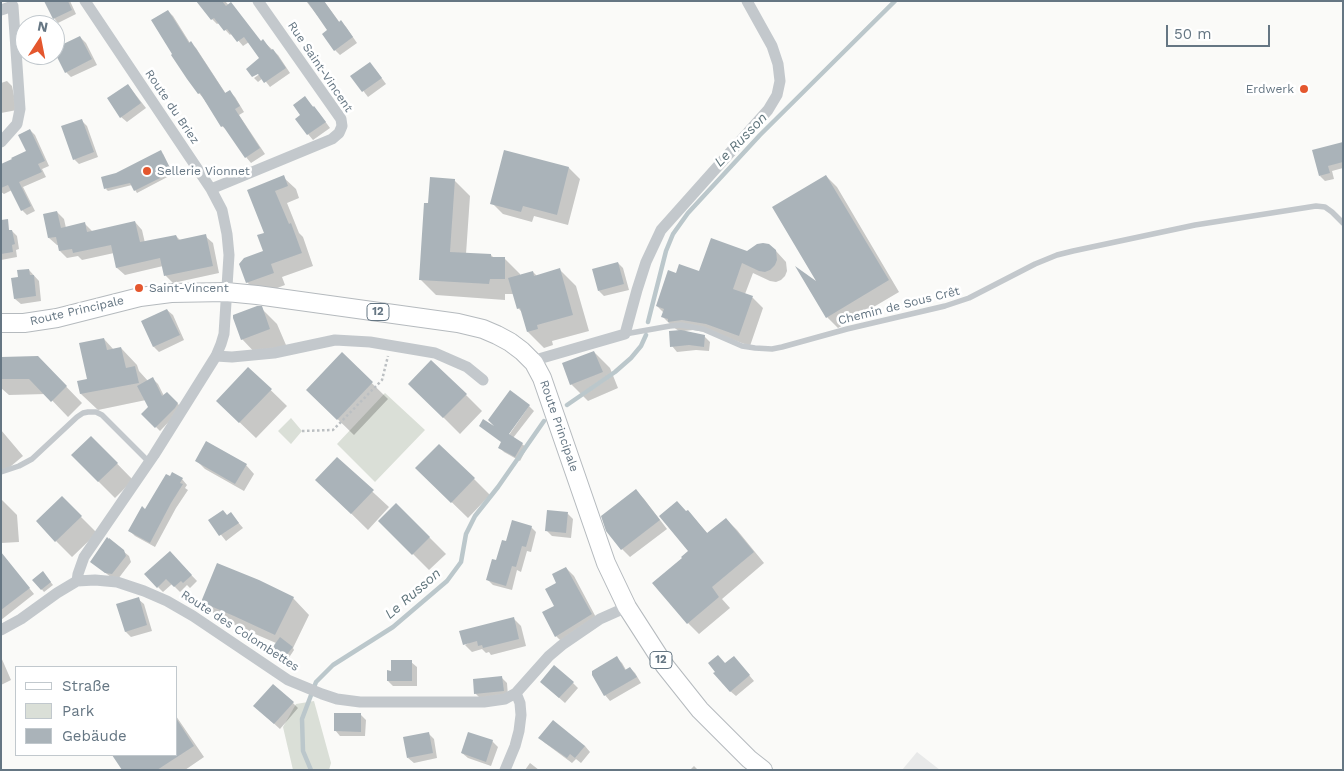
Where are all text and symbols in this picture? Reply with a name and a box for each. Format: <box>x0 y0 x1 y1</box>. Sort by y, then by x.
north arrow <box>15 15 65 65</box>
scale bar <box>1169 15 1273 47</box>
text: N <box>36 17 49 35</box>
street label: Rue Saint-Vincent <box>284 19 356 115</box>
text: 50 m <box>1174 25 1211 43</box>
street label: Route du Briez <box>142 67 202 147</box>
place label: Erdwerk <box>1246 82 1294 96</box>
marker: Erdwerk <box>1298 83 1310 95</box>
water label: Le Russon <box>711 109 771 171</box>
place label: Sellerie Vionnet <box>157 164 250 178</box>
marker: Sellerie Vionnet <box>141 165 153 177</box>
place label: Saint-Vincent <box>149 281 229 295</box>
marker: Saint-Vincent <box>133 282 145 294</box>
street label: Chemin de Sous Crêt <box>837 284 961 328</box>
street label: Route Principale <box>29 293 125 329</box>
road number: 12 <box>367 304 389 320</box>
street label: Route Principale <box>537 378 581 474</box>
water label: Le Russon <box>382 565 444 623</box>
street label: Route des Colombettes <box>178 587 302 675</box>
road number: 12 <box>650 652 672 668</box>
legend <box>15 666 178 756</box>
text: Straße <box>62 677 110 695</box>
text: Park <box>62 702 94 720</box>
text: Gebäude <box>62 727 127 745</box>

